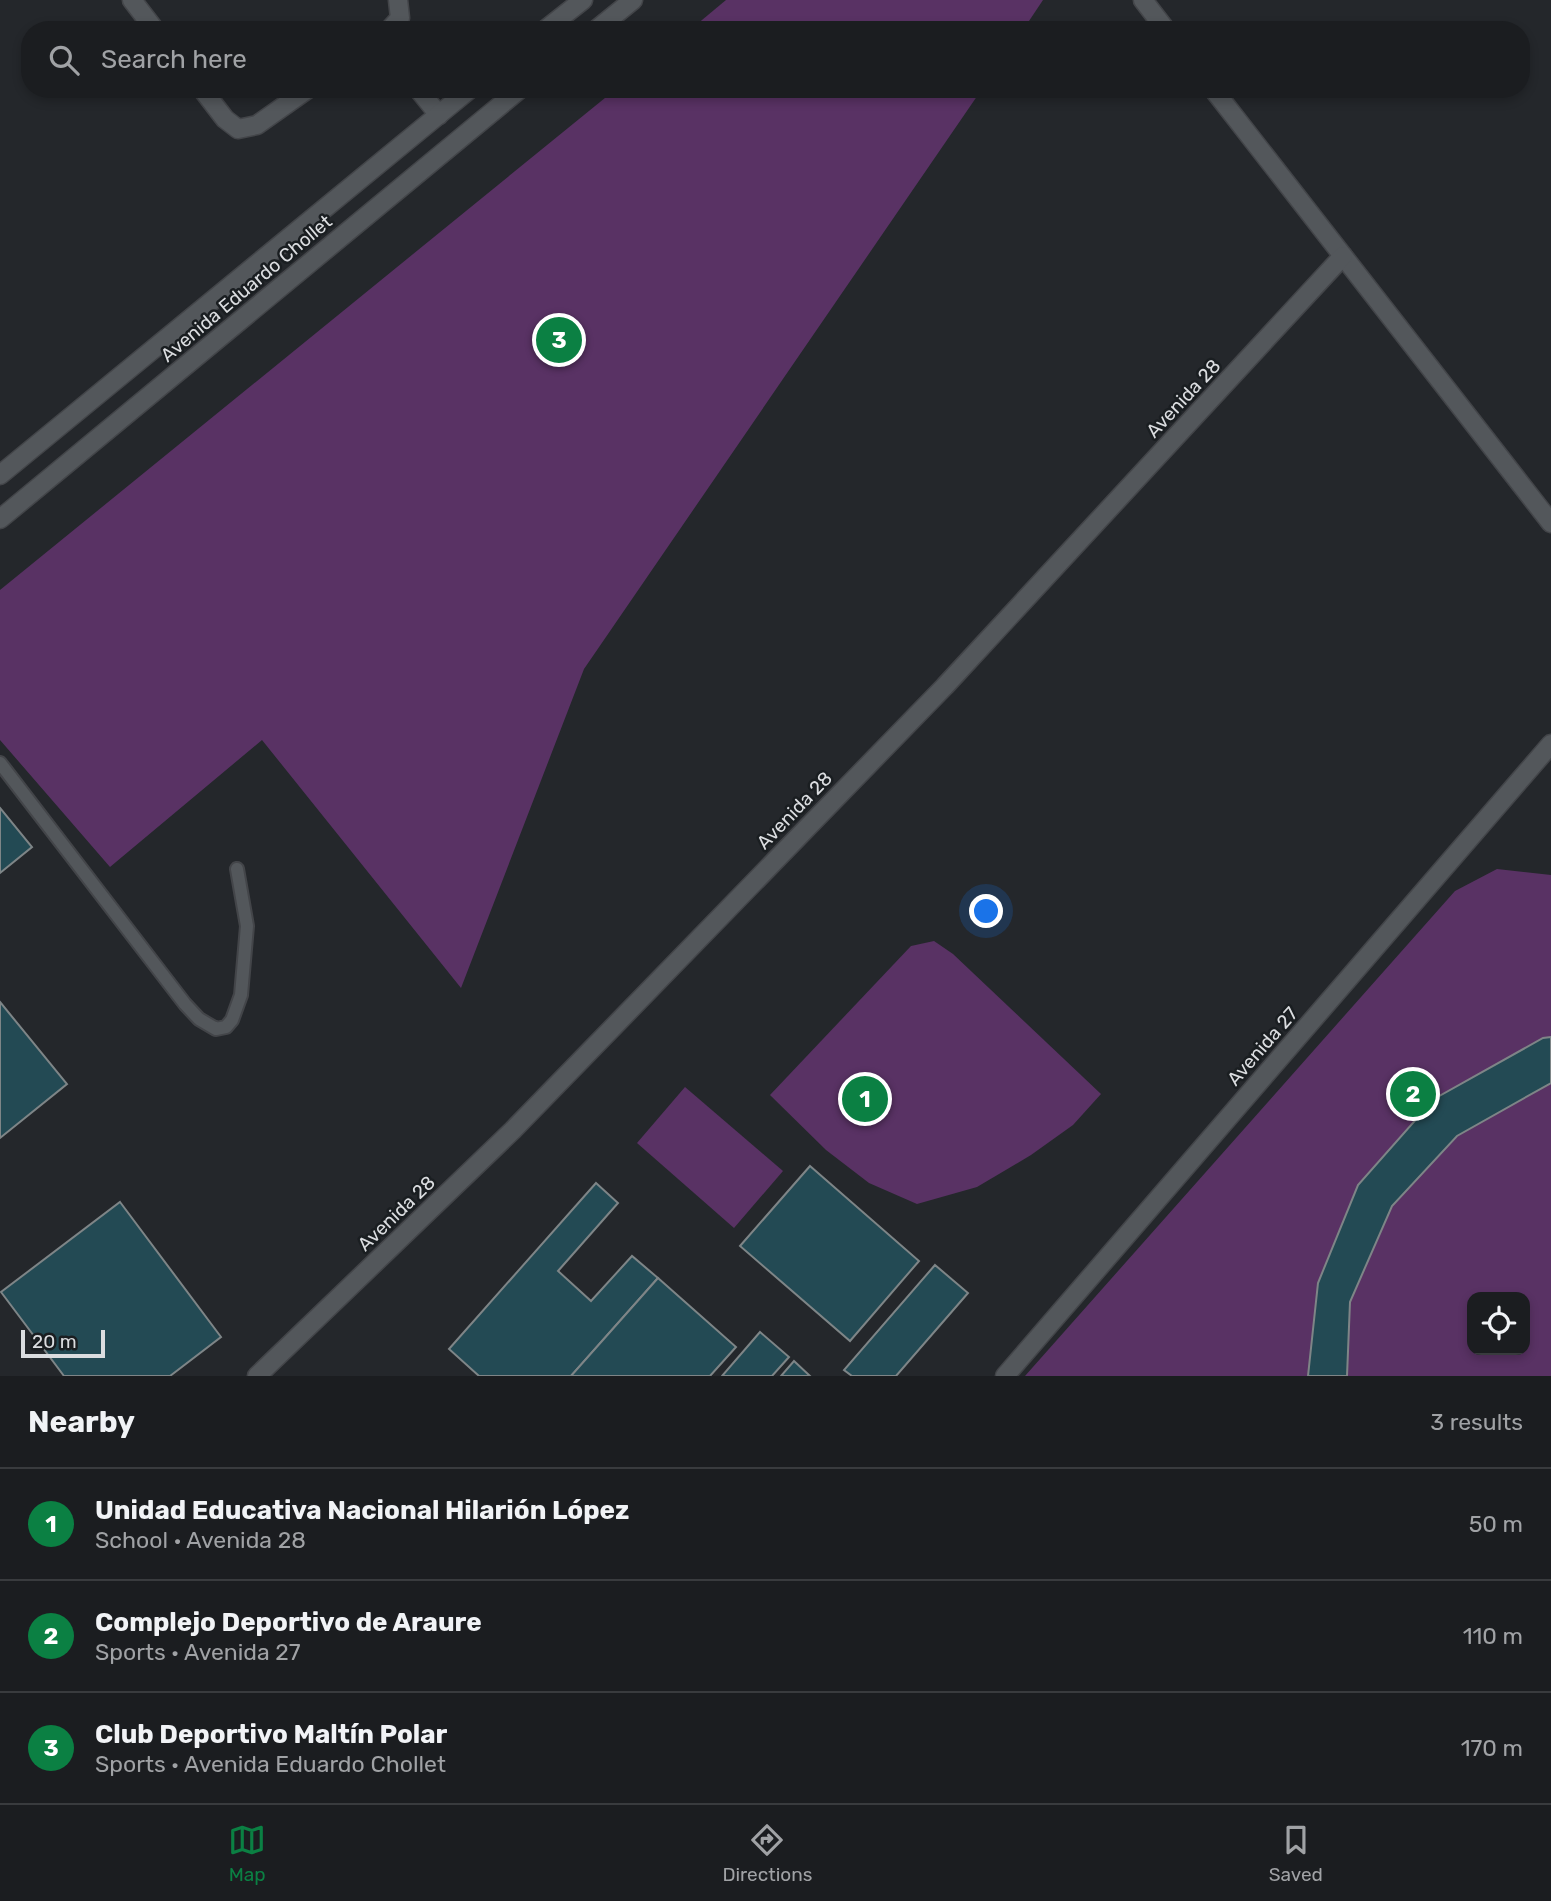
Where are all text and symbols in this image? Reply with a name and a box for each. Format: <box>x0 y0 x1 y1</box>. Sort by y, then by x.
search box <box>21 21 1530 98</box>
icon: search <box>45 41 83 79</box>
text: Search here <box>101 44 247 75</box>
street label: Avenida Eduardo Chollet <box>156 210 337 367</box>
pin: 3 <box>536 314 582 366</box>
street label: Avenida 28 <box>1141 354 1225 442</box>
street label: Avenida 28 <box>752 767 837 854</box>
your location <box>969 894 1003 928</box>
street label: Avenida 27 <box>1222 1002 1303 1090</box>
pin: 2 <box>1390 1068 1436 1120</box>
pin: 1 <box>842 1073 888 1125</box>
street label: Avenida 28 <box>353 1171 440 1256</box>
map controls <box>1467 1292 1530 1355</box>
button: locate <box>1467 1292 1530 1355</box>
scale bar <box>21 1327 105 1359</box>
text: 20 m <box>32 1330 77 1353</box>
text: Nearby <box>28 1404 135 1440</box>
text: 3 results <box>1430 1408 1523 1436</box>
text: Unidad Educativa Nacional Hilarión López <box>95 1495 629 1526</box>
text: 1 <box>45 1510 57 1538</box>
text: 50 m <box>1469 1510 1523 1538</box>
text: School · Avenida 28 <box>95 1526 306 1554</box>
text: Complejo Deportivo de Araure <box>95 1607 482 1638</box>
text: 2 <box>44 1622 58 1650</box>
text: 110 m <box>1463 1622 1523 1650</box>
text: Sports · Avenida 27 <box>95 1638 301 1666</box>
text: Club Deportivo Maltín Polar <box>95 1719 447 1750</box>
text: 3 <box>43 1734 59 1762</box>
text: 170 m <box>1461 1734 1523 1762</box>
text: Sports · Avenida Eduardo Chollet <box>95 1750 446 1778</box>
tab: Map <box>228 1821 266 1886</box>
tab: Directions <box>722 1821 812 1886</box>
tab: Saved <box>1269 1821 1323 1886</box>

